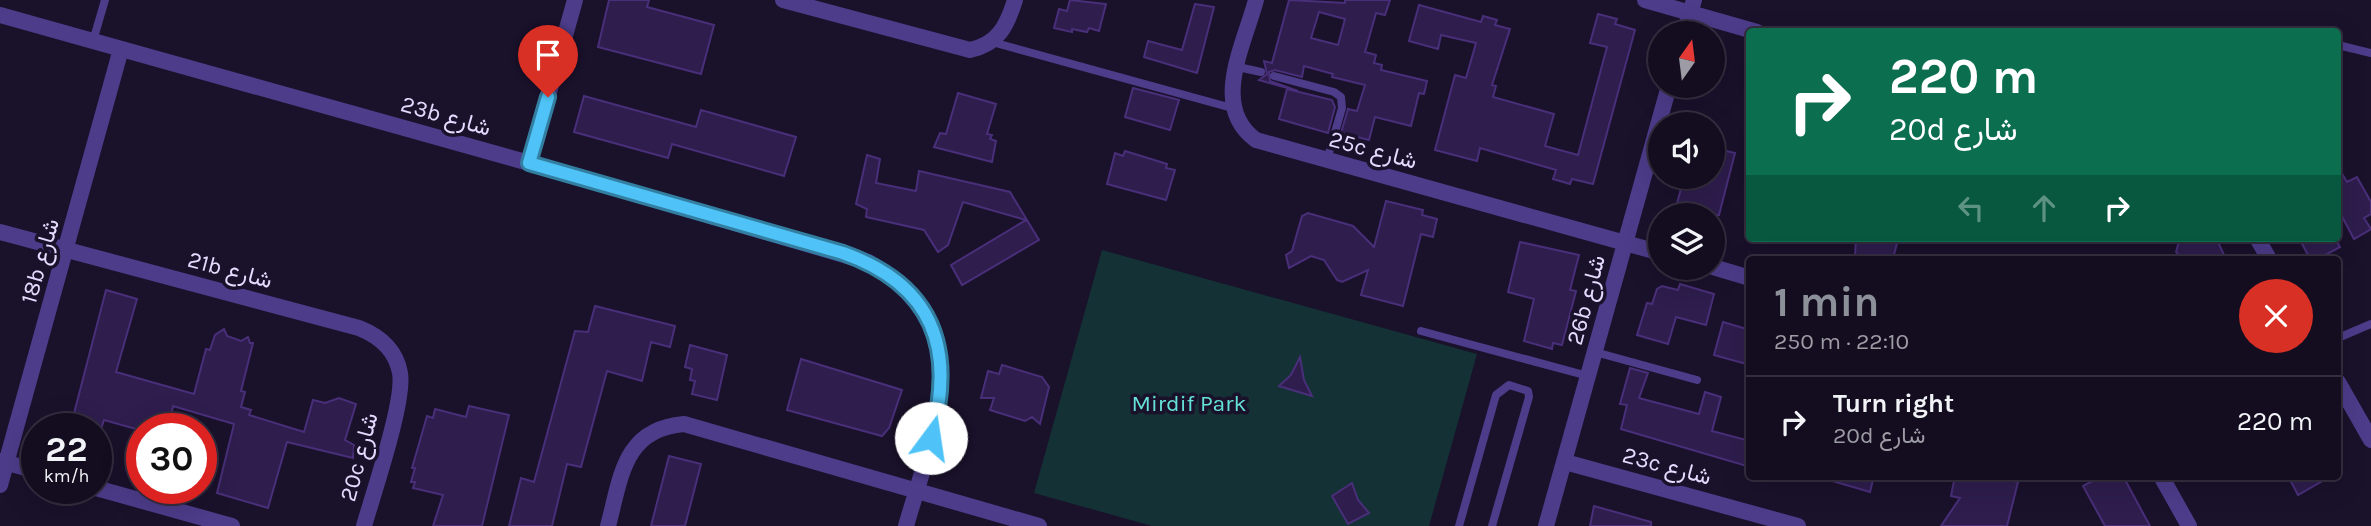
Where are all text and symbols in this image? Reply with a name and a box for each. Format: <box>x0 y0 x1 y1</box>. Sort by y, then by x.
north arrow <box>1648 21 1726 98</box>
map controls <box>1648 21 1725 280</box>
pin <box>518 25 578 97</box>
icon: arrive <box>529 36 567 74</box>
text: 220 m <box>1889 48 2038 105</box>
icon: right <box>1774 56 1865 147</box>
street label: 23b شارع <box>397 90 494 144</box>
text: 20d شارع <box>1889 111 2017 148</box>
button: sound <box>1648 112 1725 189</box>
street label: 25c شارع <box>1326 125 1420 177</box>
icon: left <box>1952 189 1990 227</box>
icon: ahead <box>2025 189 2063 227</box>
icon: right <box>2098 189 2136 227</box>
button: layers <box>1648 203 1725 280</box>
street label: 18b شارع <box>15 215 67 307</box>
street label: 21b شارع <box>184 246 275 296</box>
street label: 26b شارع <box>1561 252 1613 348</box>
text: 1 min <box>1774 277 1879 327</box>
button: close <box>2239 279 2313 353</box>
text: 250 m · 22:10 <box>1774 328 1909 355</box>
text: Turn right <box>1833 388 1954 419</box>
park label: Mirdif Park <box>1131 390 1247 417</box>
position arrow <box>894 401 968 475</box>
icon: right <box>1774 403 1812 441</box>
text: 220 m <box>2237 406 2313 437</box>
street label: 20c شارع <box>334 410 386 505</box>
speed limit sign: 30 <box>126 413 217 504</box>
text: 20d شارع <box>1833 422 1925 449</box>
text: 22 <box>45 429 88 470</box>
street label: 23c شارع <box>1619 441 1714 493</box>
text: km/h <box>44 465 89 487</box>

